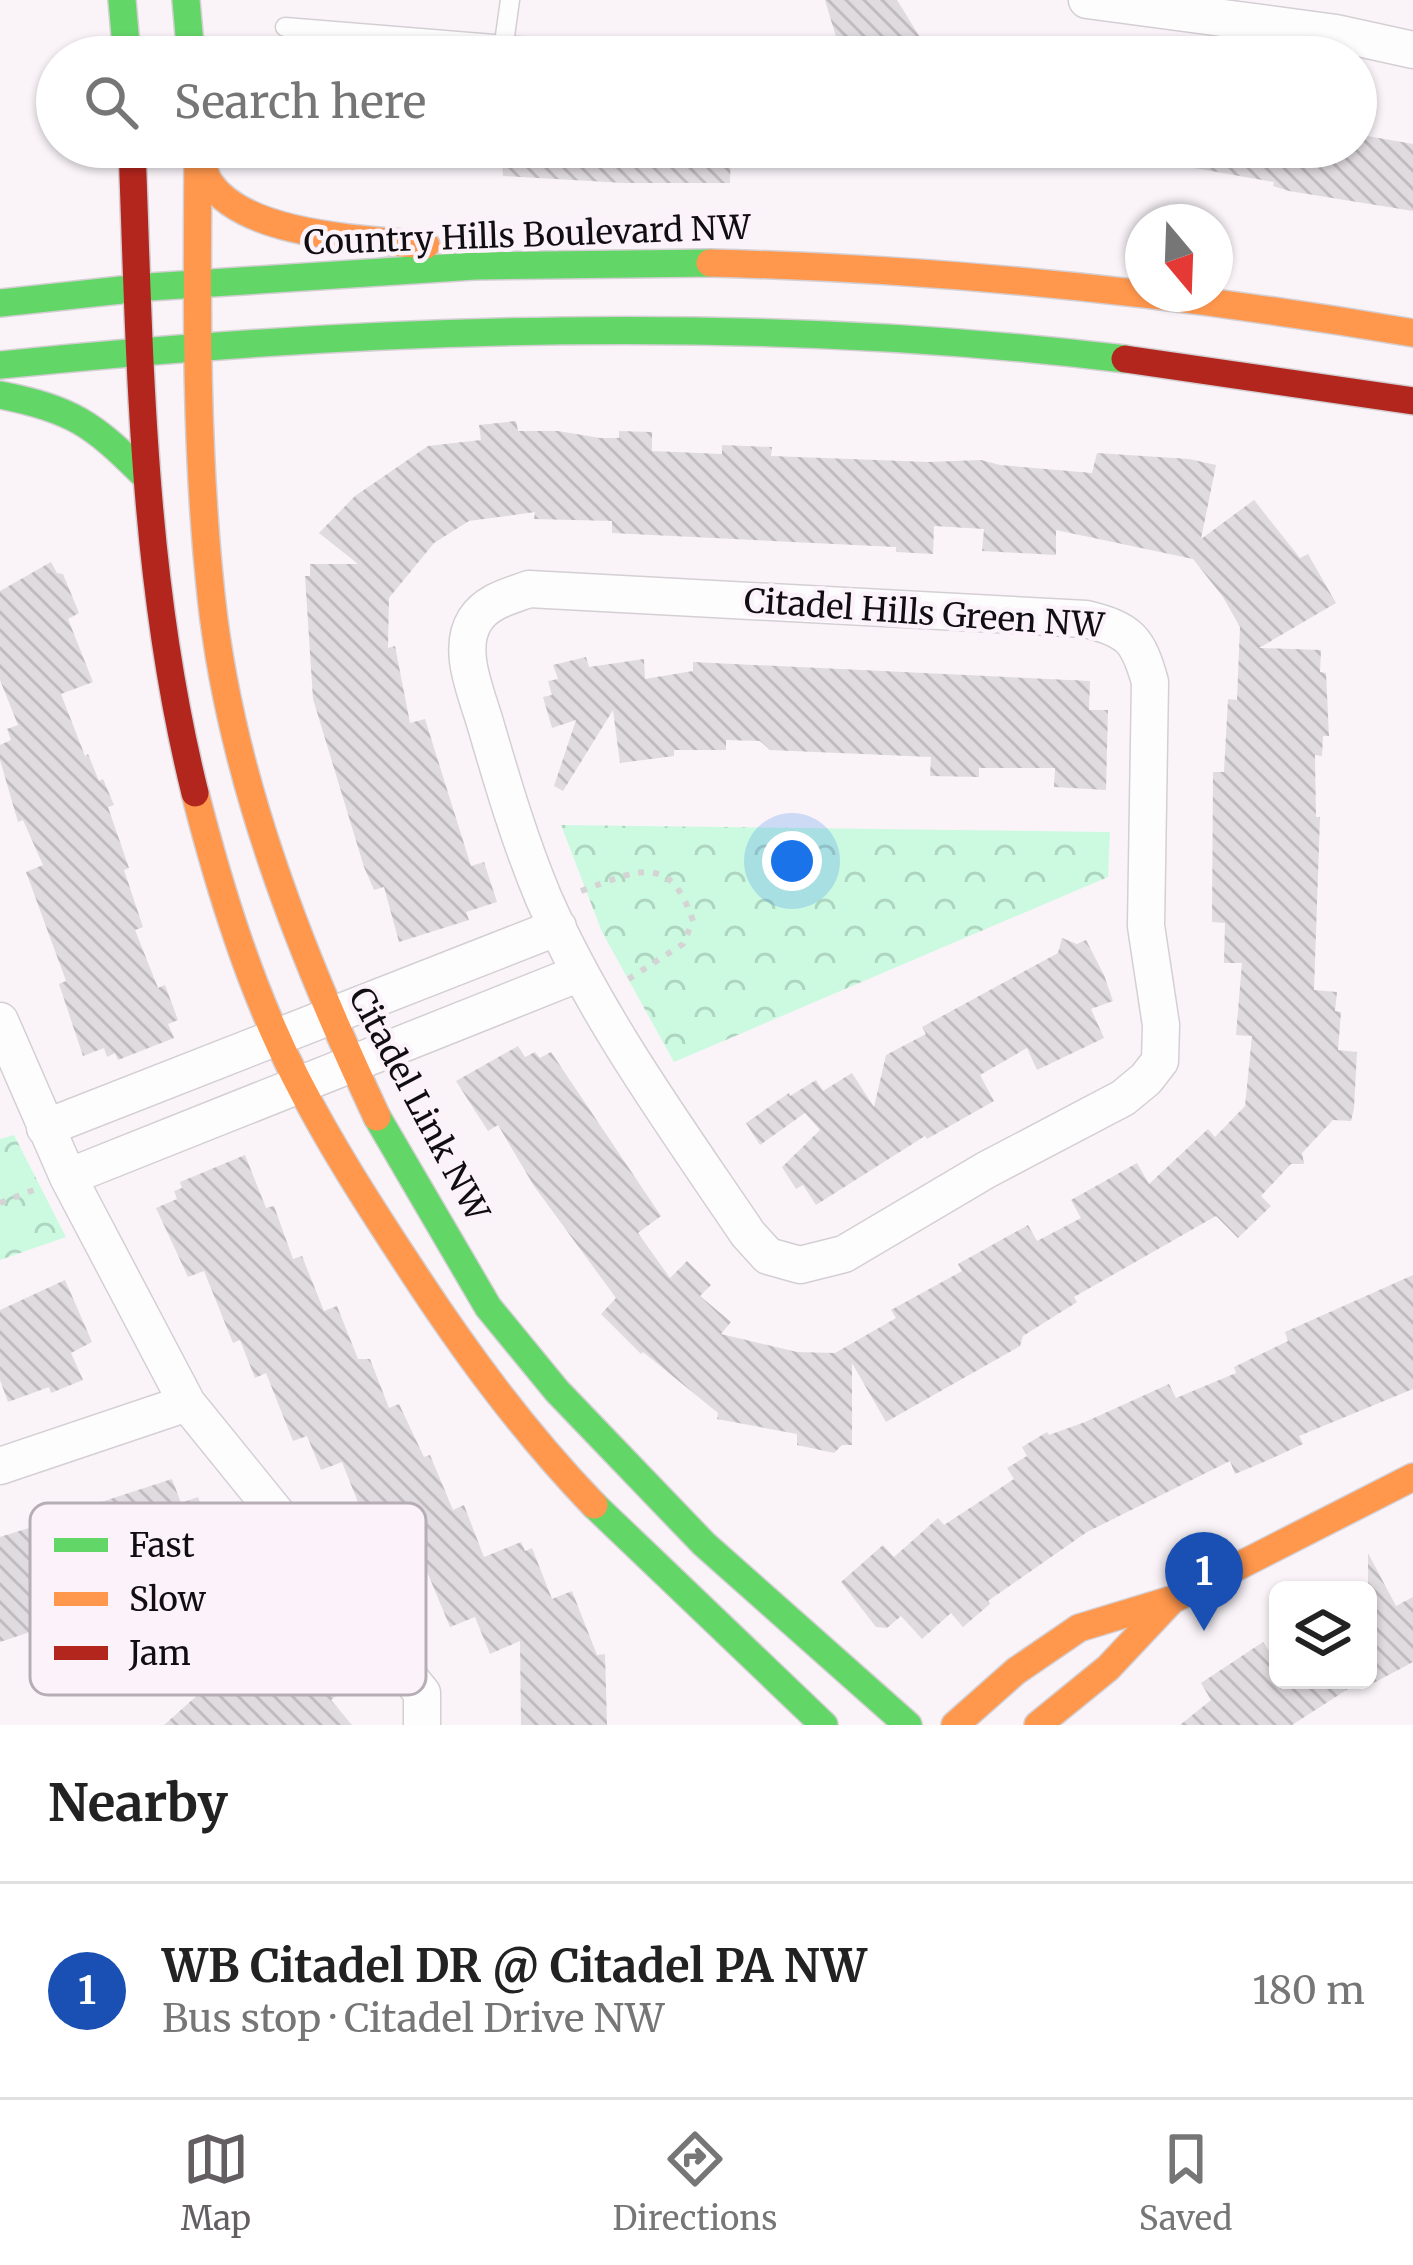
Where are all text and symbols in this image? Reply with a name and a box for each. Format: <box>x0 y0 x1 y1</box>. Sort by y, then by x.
search box <box>36 36 1377 168</box>
icon: search <box>78 69 144 135</box>
text: Search here <box>174 74 426 130</box>
north arrow <box>1125 204 1233 312</box>
street label: Country Hills Boulevard NW <box>303 207 752 263</box>
street label: Citadel Hills Green NW <box>743 580 1107 646</box>
your location <box>762 831 822 891</box>
street label: Citadel Link NW <box>340 980 498 1229</box>
legend <box>30 1503 426 1695</box>
text: Fast <box>129 1525 195 1566</box>
pin: 1 <box>1165 1532 1243 1631</box>
text: Slow <box>129 1579 207 1620</box>
map controls <box>1269 1581 1377 1689</box>
button: layers <box>1269 1581 1377 1689</box>
text: Jam <box>128 1633 191 1674</box>
text: Nearby <box>48 1771 228 1835</box>
text: WB Citadel DR @ Citadel PA NW <box>162 1938 867 1994</box>
text: 1 <box>78 1966 96 2015</box>
text: 180 m <box>1252 1966 1365 2015</box>
text: Bus stop · Citadel Drive NW <box>162 1994 664 2043</box>
tab: Map <box>181 2126 251 2239</box>
tab: Directions <box>612 2126 777 2239</box>
tab: Saved <box>1139 2126 1232 2239</box>

